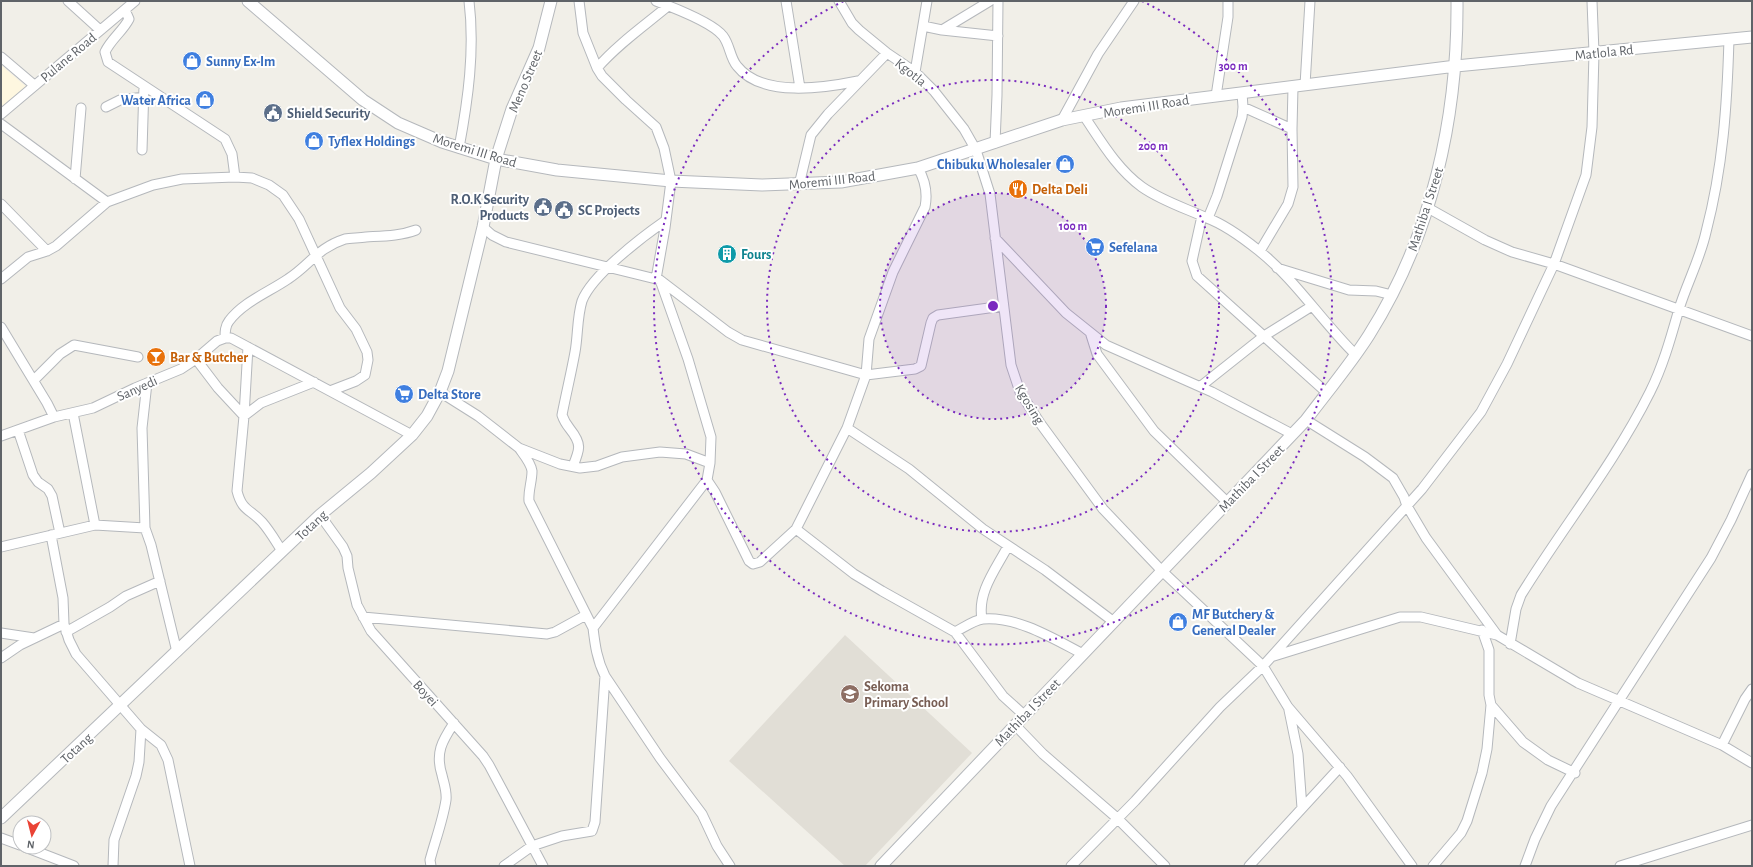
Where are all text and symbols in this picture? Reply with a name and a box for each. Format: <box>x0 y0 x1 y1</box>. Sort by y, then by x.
street label: Pulane Road <box>38 31 99 85</box>
street label: Matlola Rd <box>1574 43 1634 63</box>
street label: Meno Street <box>506 48 546 115</box>
shop icon: Sunny Ex-Im <box>181 50 203 72</box>
place label: Sunny Ex-Im <box>206 55 275 69</box>
street label: Kgotla <box>892 56 929 90</box>
text: 300 m <box>1218 60 1248 72</box>
shop icon: Water Africa <box>194 89 216 111</box>
street label: Moremi III Road <box>1102 93 1190 121</box>
place label: Water Africa <box>121 94 191 108</box>
public building icon: Shield Security <box>262 102 284 124</box>
place label: Shield Security <box>287 107 371 121</box>
shop icon: Tyflex Holdings <box>303 130 325 152</box>
street label: Moremi III Road <box>431 132 518 170</box>
place label: Tyflex Holdings <box>328 135 415 149</box>
text: 200 m <box>1138 140 1168 152</box>
shop icon: Chibuku Wholesaler <box>1054 153 1076 175</box>
place label: Chibuku Wholesaler <box>937 158 1051 172</box>
street label: Mathiba I Street <box>1406 165 1446 253</box>
street label: Moremi III Road <box>788 169 876 192</box>
restaurant icon: Delta Deli <box>1007 178 1029 200</box>
place label: Delta Deli <box>1032 183 1088 197</box>
place label: R.O.K Security Products <box>450 193 530 223</box>
public building icon: R.O.K Security Products <box>532 196 554 218</box>
public building icon: SC Projects <box>553 199 575 221</box>
place label: SC Projects <box>578 204 640 218</box>
text: 100 m <box>1059 220 1087 232</box>
supermarket icon: Sefelana <box>1084 236 1106 258</box>
place label: Sefelana <box>1109 241 1158 255</box>
building icon: Fours <box>716 243 738 265</box>
place label: Fours <box>741 248 771 262</box>
centre of rings <box>986 299 1000 313</box>
bar icon: Bar & Butcher <box>145 346 167 368</box>
place label: Bar & Butcher <box>170 351 248 365</box>
street label: Sanyedi <box>115 374 160 404</box>
street label: Kgosing <box>1012 382 1047 427</box>
supermarket icon: Delta Store <box>393 383 415 405</box>
place label: Delta Store <box>418 388 481 402</box>
street label: Mathiba I Street <box>1216 442 1288 515</box>
street label: Totang <box>293 508 330 544</box>
place label: MF Butchery & General Dealer <box>1192 608 1276 638</box>
shop icon: MF Butchery & General Dealer <box>1167 611 1189 633</box>
street label: Mathiba I Street <box>992 676 1064 749</box>
street label: Boyei <box>410 678 440 709</box>
place label: Sekoma Primary School <box>864 680 949 710</box>
school or university icon: Sekoma Primary School <box>839 683 861 705</box>
street label: Totang <box>58 731 95 767</box>
north arrow <box>12 815 52 855</box>
text: N <box>26 839 35 850</box>

